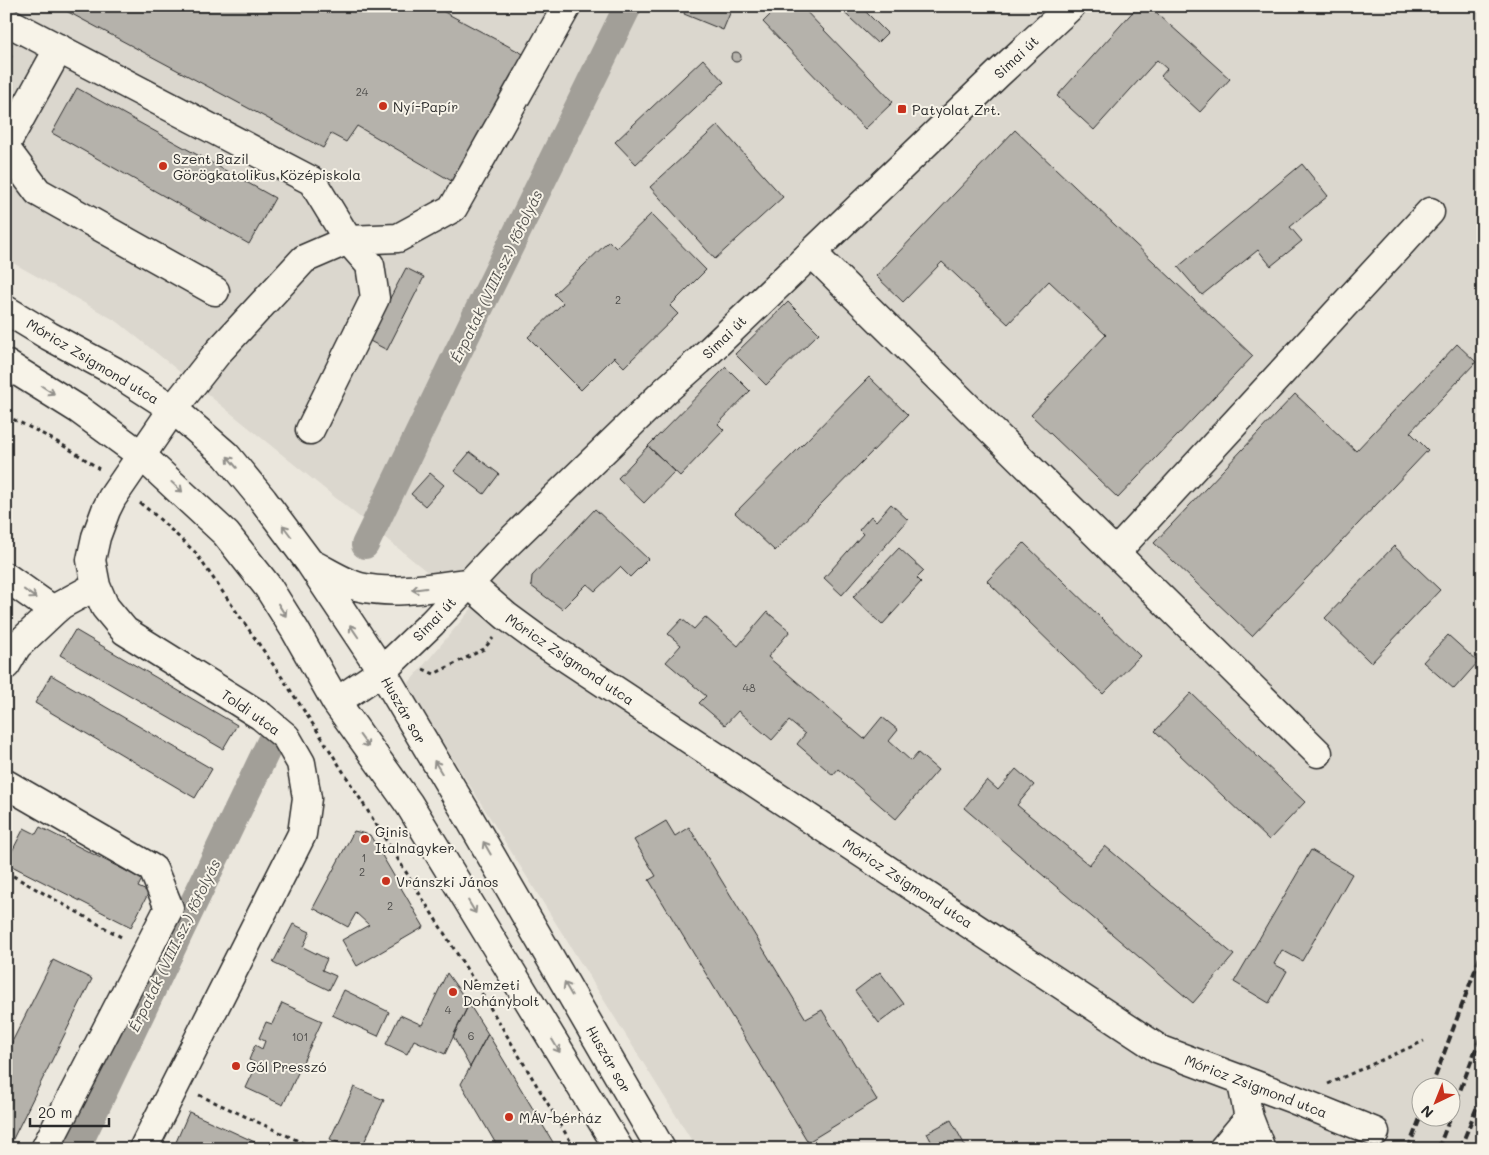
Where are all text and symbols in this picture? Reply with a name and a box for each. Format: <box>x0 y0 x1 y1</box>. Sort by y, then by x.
street label: Simai út <box>990 31 1042 83</box>
house number: 24 <box>356 84 369 99</box>
place label: Nyí-Papír <box>393 97 458 116</box>
marker: Nyí-Papír <box>377 100 389 112</box>
place label: Patyolat Zrt. <box>912 100 1001 119</box>
marker: Patyolat Zrt. <box>896 103 908 115</box>
place label: Szent Bazil Görögkatolikus Középiskola <box>173 149 361 184</box>
marker: Szent Bazil Görögkatolikus Középiskola <box>157 160 169 172</box>
water label: Érpatak (VIII.sz.) főfolyás <box>445 186 547 366</box>
house number: 2 <box>615 292 621 307</box>
street label: Simai út <box>698 311 750 363</box>
street label: Móricz Zsigmond utca <box>23 314 163 408</box>
one-way arrow <box>40 386 54 396</box>
one-way arrow <box>227 456 238 469</box>
one-way arrow <box>170 481 183 493</box>
one-way arrow <box>282 524 292 538</box>
one-way arrow <box>412 584 428 594</box>
one-way arrow <box>23 589 37 599</box>
street label: Simai út <box>408 593 460 645</box>
one-way arrow <box>278 602 288 616</box>
street label: Móricz Zsigmond utca <box>502 609 638 709</box>
one-way arrow <box>349 624 359 638</box>
street label: Huszár sor <box>377 673 431 747</box>
house number: 48 <box>742 680 756 695</box>
street label: Toldi utca <box>218 685 284 739</box>
one-way arrow <box>359 734 369 748</box>
one-way arrow <box>433 761 443 775</box>
place label: Ginis Italnagyker <box>375 822 455 857</box>
marker: Ginis Italnagyker <box>359 833 371 845</box>
street label: Móricz Zsigmond utca <box>839 834 977 932</box>
one-way arrow <box>481 842 491 856</box>
house number: 1 <box>362 850 366 865</box>
water label: Érpatak (VIII.sz.) főfolyás <box>123 855 225 1035</box>
house number: 2 <box>359 864 365 879</box>
place label: Vránszki János <box>396 872 499 891</box>
marker: Vránszki János <box>380 875 392 887</box>
house number: 2 <box>387 898 393 913</box>
one-way arrow <box>467 899 477 913</box>
place label: Nemzeti Dohánybolt <box>463 975 540 1010</box>
one-way arrow <box>563 982 573 997</box>
marker: Nemzeti Dohánybolt <box>447 986 459 998</box>
house number: 4 <box>445 1002 452 1017</box>
street label: Huszár sor <box>582 1022 636 1096</box>
house number: 6 <box>468 1028 474 1043</box>
house number: 101 <box>292 1029 308 1044</box>
one-way arrow <box>551 1038 561 1052</box>
street label: Móricz Zsigmond utca <box>1182 1050 1330 1122</box>
place label: Gól Presszó <box>246 1057 327 1076</box>
marker: Gól Presszó <box>230 1060 242 1072</box>
north arrow <box>1412 1078 1462 1128</box>
scale bar <box>30 1095 109 1127</box>
text: N <box>1416 1101 1437 1122</box>
text: 20 m <box>38 1102 72 1122</box>
place label: MÁV-bérház <box>519 1108 602 1127</box>
marker: MÁV-bérház <box>503 1111 515 1123</box>

